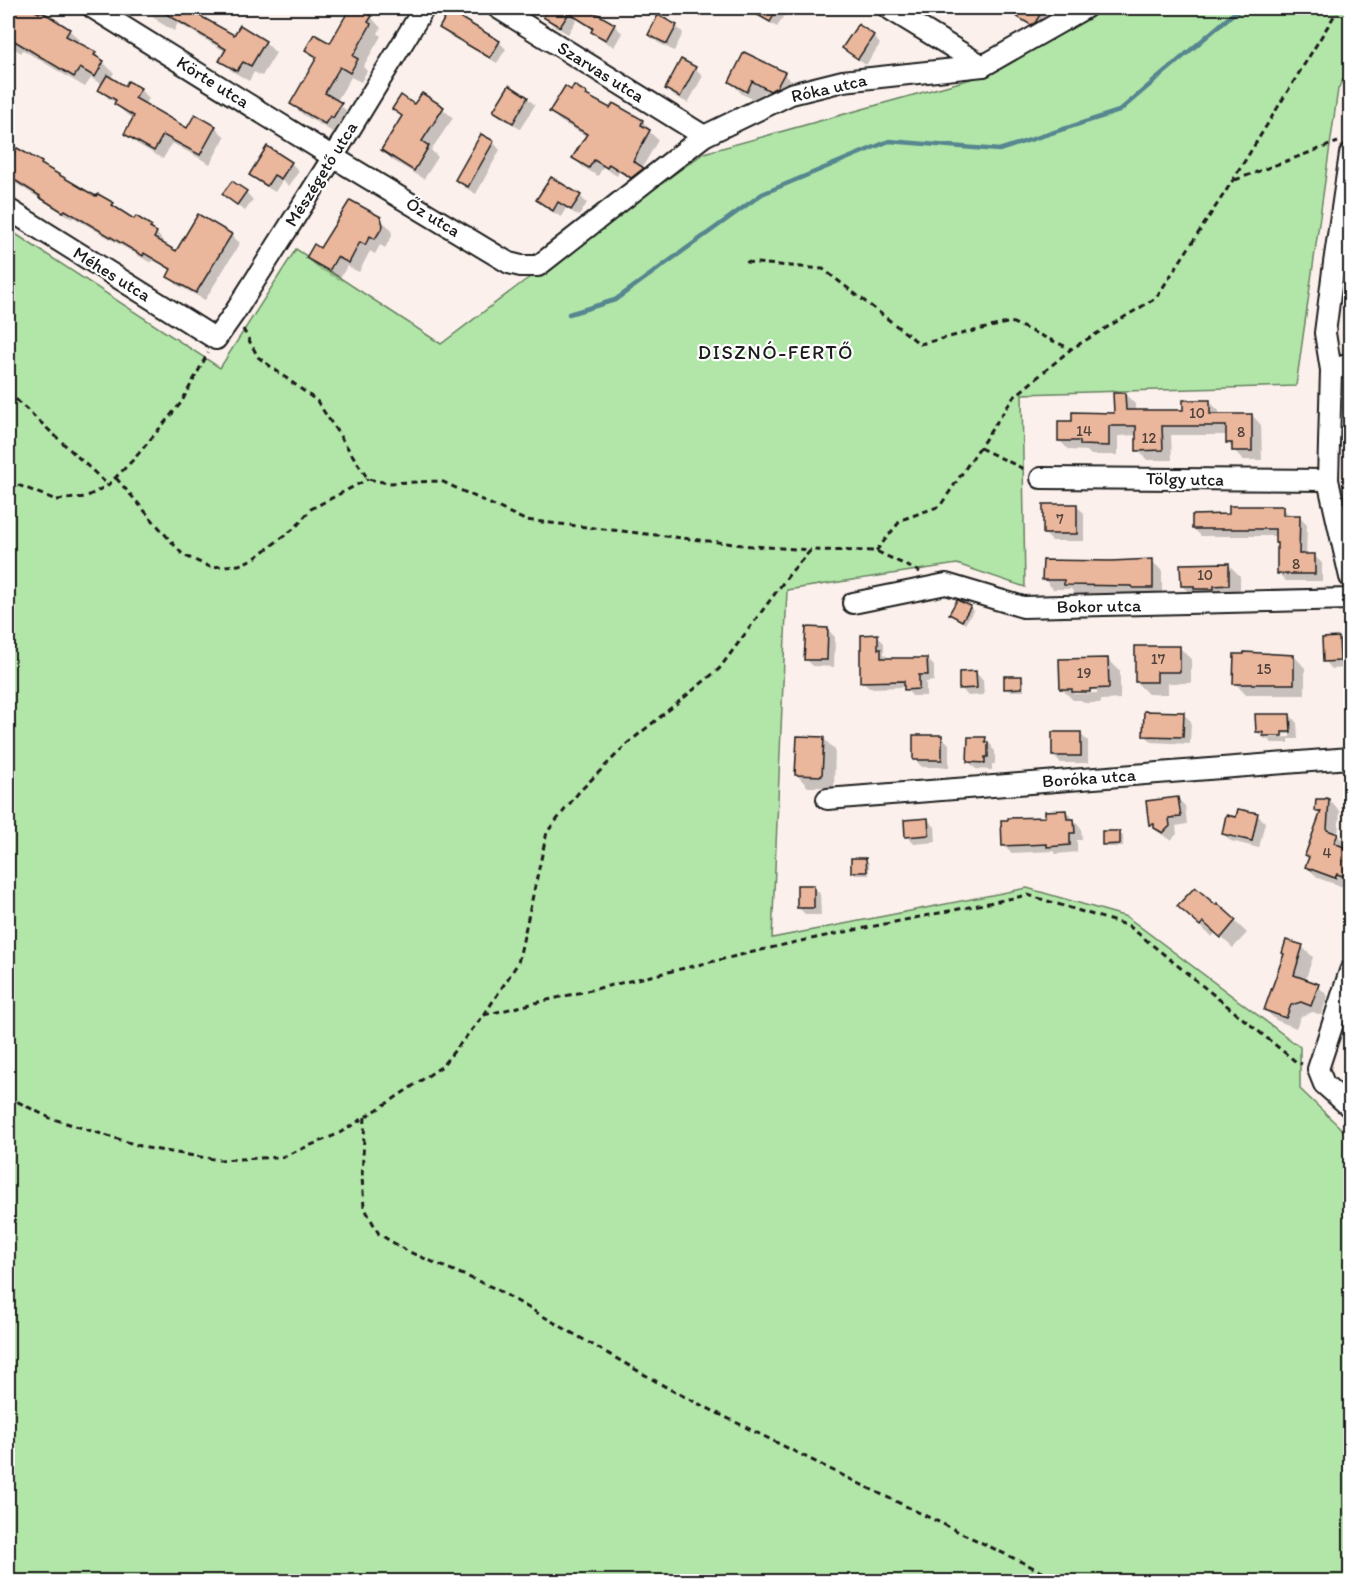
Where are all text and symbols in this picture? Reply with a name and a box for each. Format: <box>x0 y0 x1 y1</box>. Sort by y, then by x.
street label: Szarvas utca <box>553 37 649 108</box>
street label: Körte utca <box>173 51 254 113</box>
street label: Róka utca <box>789 68 870 107</box>
street label: Mészégető utca <box>280 117 362 231</box>
street label: Őz utca <box>402 192 464 242</box>
street label: Méhes utca <box>69 241 155 307</box>
district label: DISZNÓ-FERTŐ <box>698 340 854 364</box>
house number: 10 <box>1189 404 1205 422</box>
house number: 14 <box>1076 422 1092 440</box>
house number: 8 <box>1237 423 1245 441</box>
house number: 12 <box>1142 429 1157 447</box>
street label: Tölgy utca <box>1146 467 1224 491</box>
house number: 7 <box>1056 510 1064 528</box>
house number: 8 <box>1292 555 1300 573</box>
house number: 10 <box>1197 566 1213 584</box>
street label: Bokor utca <box>1056 594 1142 618</box>
house number: 17 <box>1151 650 1166 668</box>
house number: 15 <box>1257 660 1272 678</box>
house number: 19 <box>1077 664 1092 682</box>
street label: Boróka utca <box>1041 764 1137 792</box>
house number: 4 <box>1322 844 1332 862</box>

